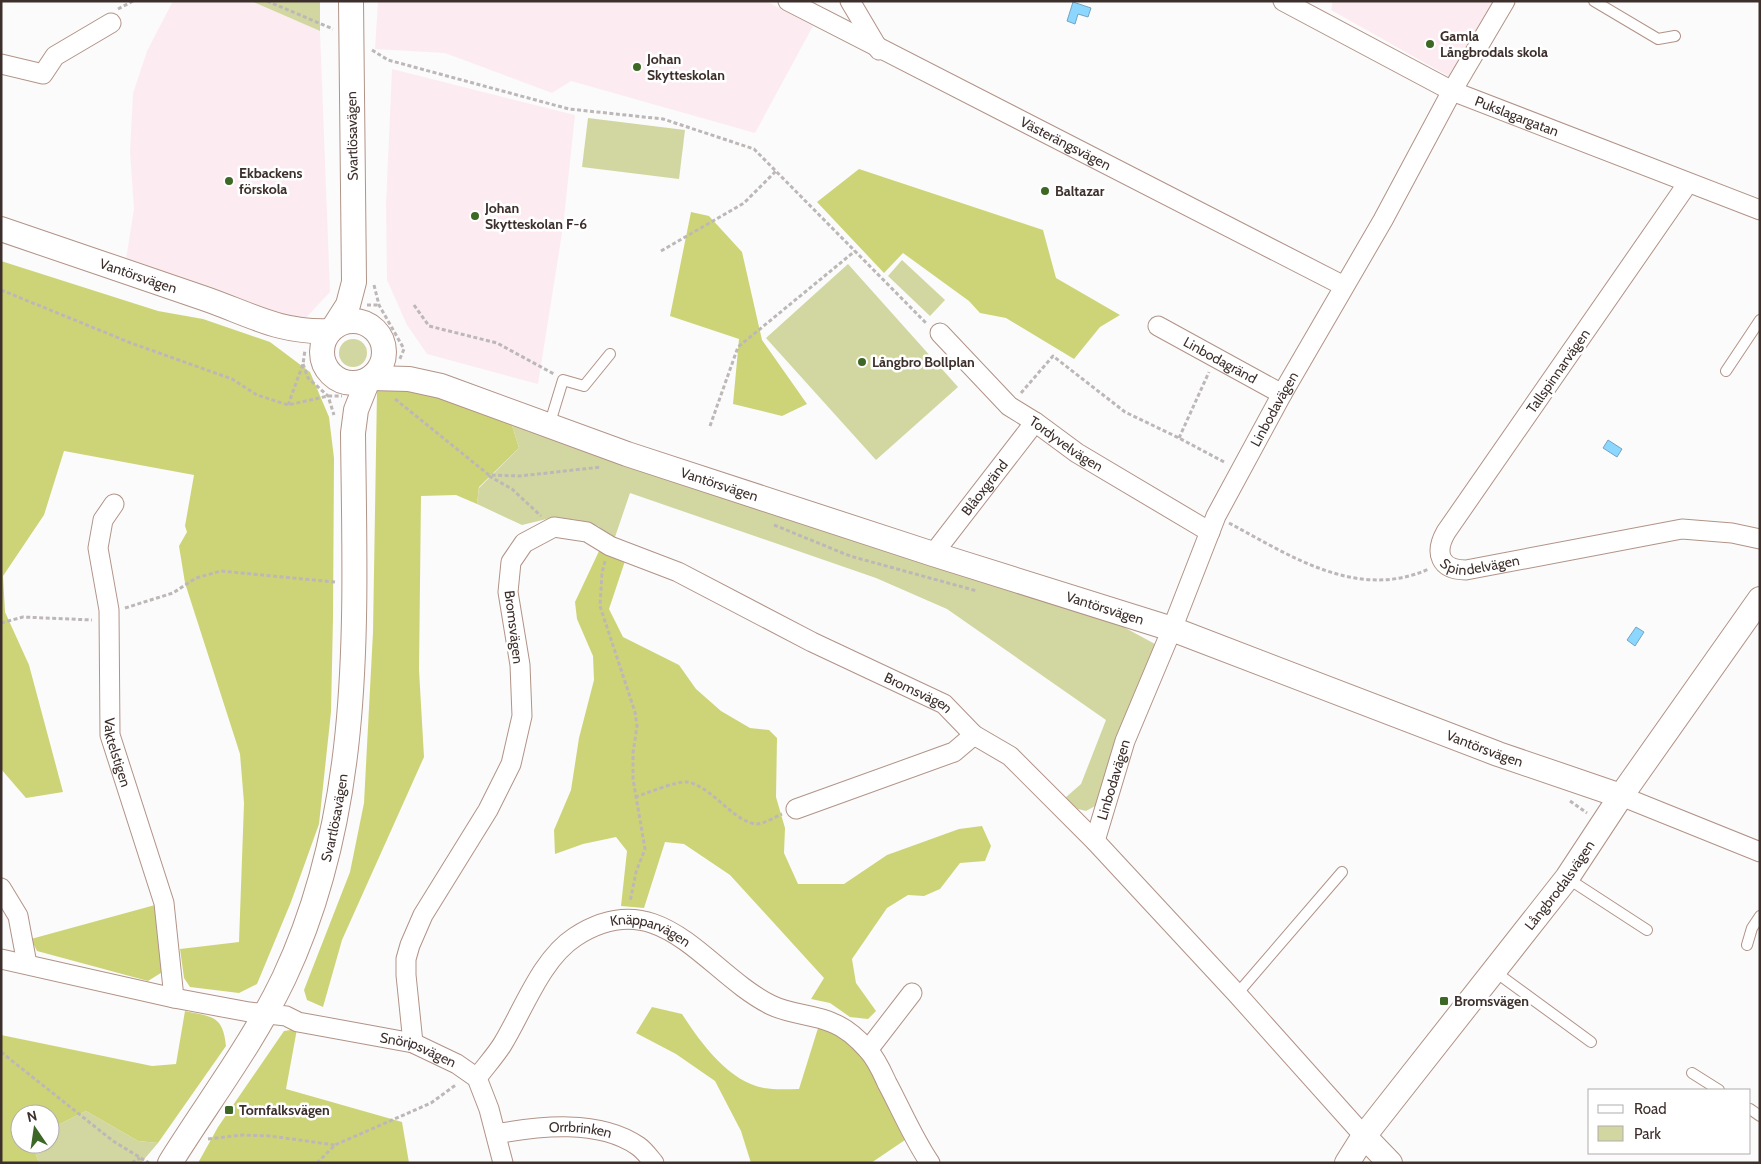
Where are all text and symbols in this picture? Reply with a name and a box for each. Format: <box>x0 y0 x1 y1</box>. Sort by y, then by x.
place label: Gamla Långbrodals skola <box>1440 27 1548 61</box>
marker: Gamla Långbrodals skola <box>1424 38 1436 50</box>
place label: Johan Skytteskolan <box>646 50 725 84</box>
marker: Johan Skytteskolan <box>631 61 643 73</box>
street label: Svartlösavägen <box>342 91 362 181</box>
street label: Pukslagargatan <box>1472 92 1561 140</box>
street label: Västerängsvägen <box>1017 113 1114 174</box>
place label: Ekbackens förskola <box>239 164 303 198</box>
marker: Ekbackens förskola <box>223 175 235 187</box>
place label: Baltazar <box>1055 182 1105 200</box>
marker: Baltazar <box>1039 185 1051 197</box>
place label: Johan Skytteskolan F-6 <box>484 199 587 233</box>
marker: Johan Skytteskolan F-6 <box>469 210 481 222</box>
street label: Vantörsvägen <box>97 254 180 297</box>
street label: Tallspinnarvägen <box>1522 325 1594 417</box>
street label: Linbodagränd <box>1180 333 1260 388</box>
place label: Långbro Bollplan <box>872 353 975 371</box>
marker: Långbro Bollplan <box>856 356 868 368</box>
street label: Linbodavägen <box>1246 368 1302 450</box>
street label: Tordyvelvägen <box>1026 412 1106 476</box>
street label: Blåoxgränd <box>957 456 1012 519</box>
street label: Vantörsvägen <box>678 463 761 505</box>
street label: Spindelvägen <box>1436 551 1521 579</box>
street label: Vantörsvägen <box>1064 587 1146 629</box>
street label: Bromsvägen <box>501 589 527 665</box>
street label: Bromsvägen <box>881 668 957 717</box>
street label: Vaktelstigen <box>101 717 135 789</box>
street label: Vantörsvägen <box>1444 726 1526 771</box>
street label: Linbodavägen <box>1093 737 1134 822</box>
street label: Svartlösavägen <box>317 772 352 864</box>
street label: Långbrodalsvägen <box>1520 837 1599 934</box>
street label: Knäpparvägen <box>609 910 694 951</box>
place label: Bromsvägen <box>1454 992 1529 1010</box>
marker: Bromsvägen <box>1438 995 1450 1007</box>
street label: Snöripsvägen <box>379 1028 459 1071</box>
legend <box>1588 1089 1751 1154</box>
text: Road <box>1634 1100 1667 1118</box>
place label: Tornfalksvägen <box>239 1101 330 1119</box>
north arrow <box>10 1104 60 1154</box>
marker: Tornfalksvägen <box>223 1104 235 1116</box>
text: N <box>25 1106 39 1126</box>
street label: Orrbrinken <box>548 1118 614 1142</box>
text: Park <box>1634 1125 1661 1143</box>

